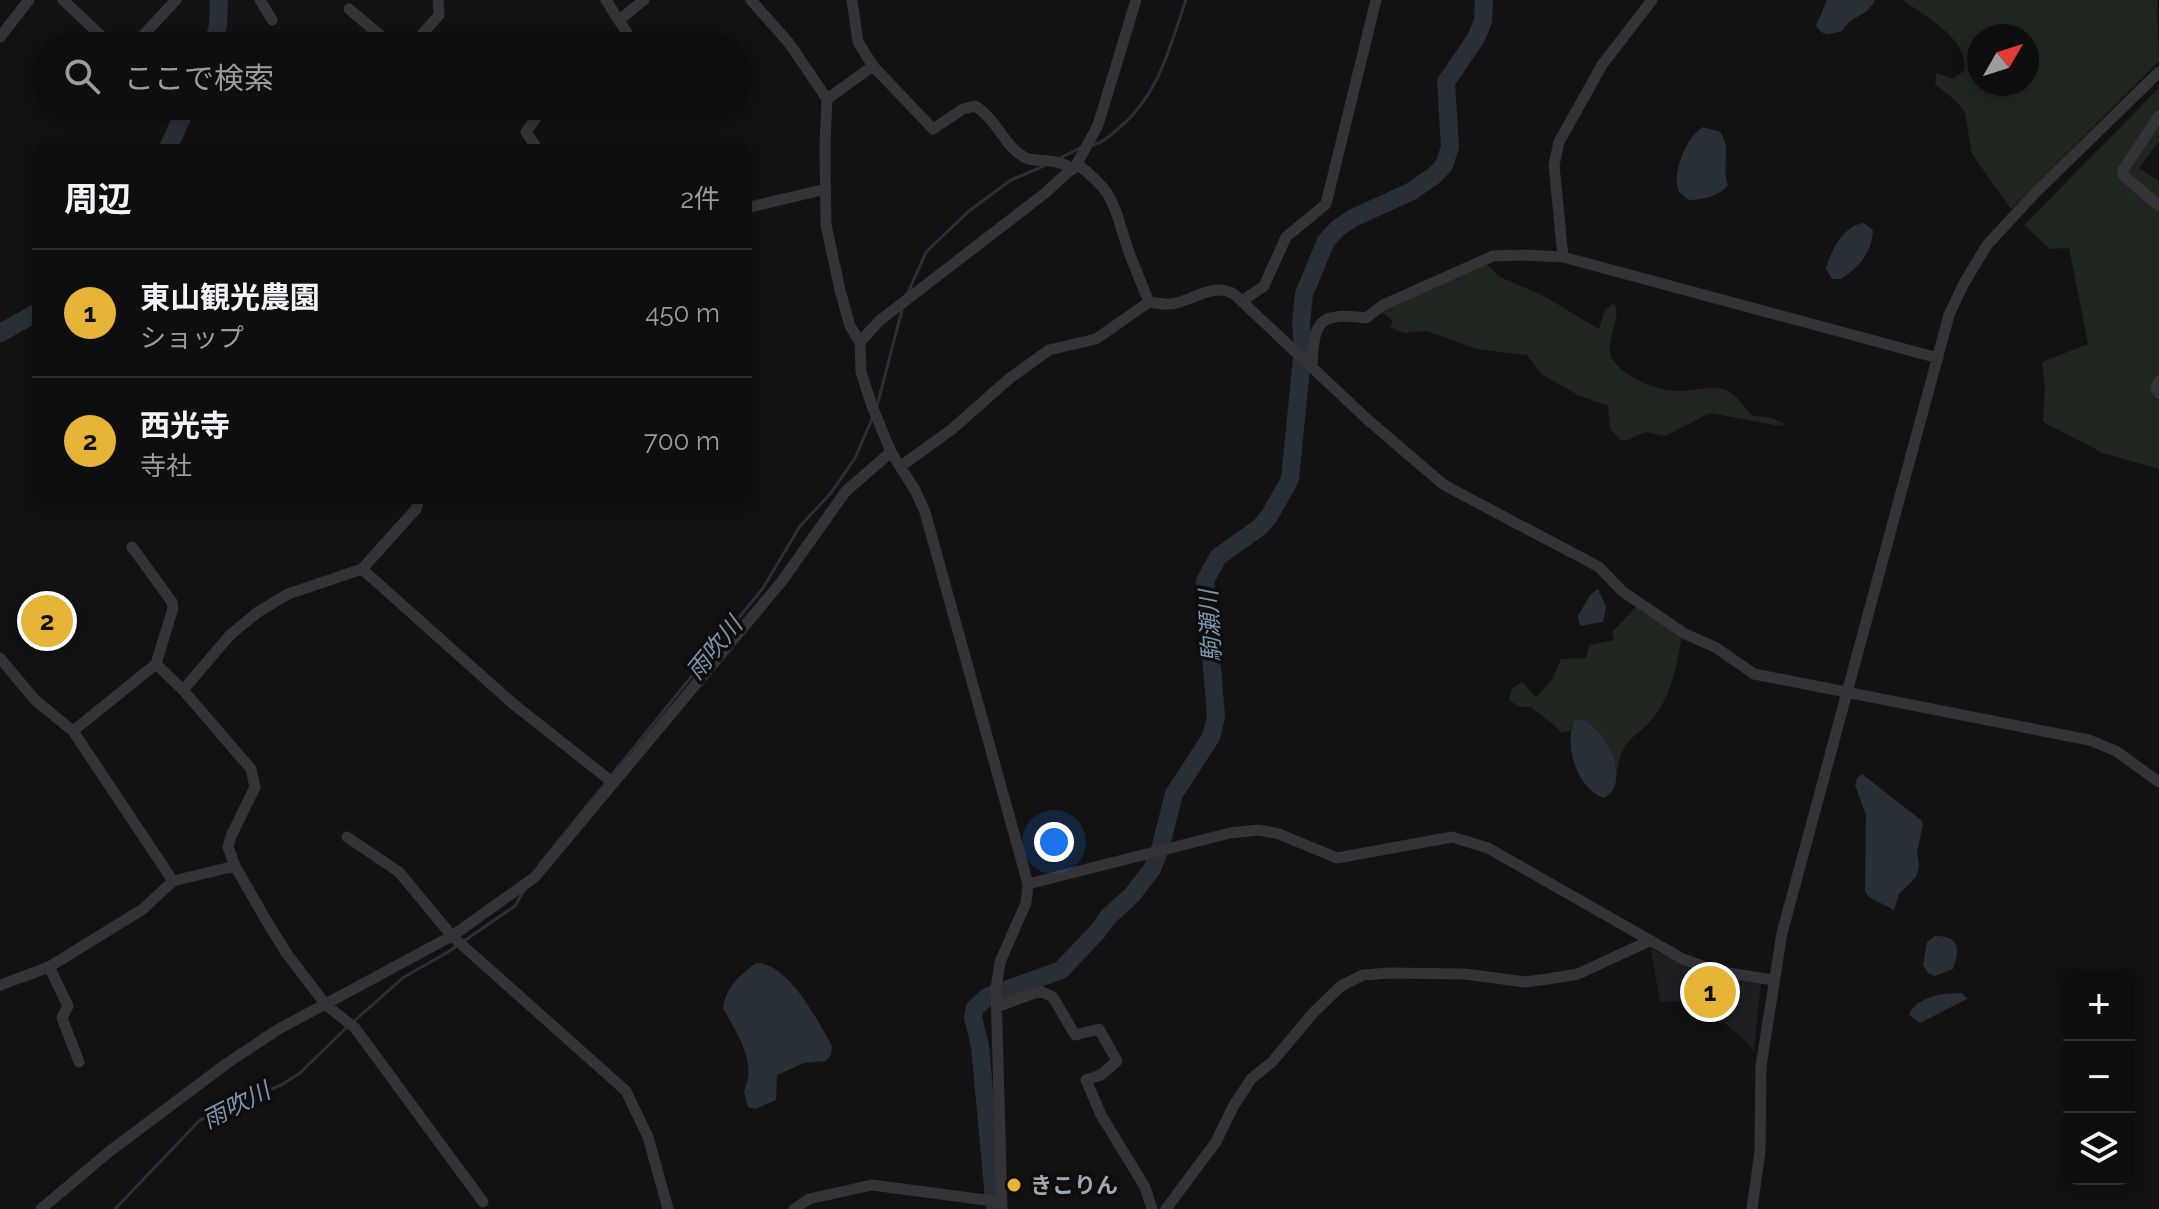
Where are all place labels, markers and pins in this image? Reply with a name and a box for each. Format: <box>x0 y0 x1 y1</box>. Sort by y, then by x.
pin: 2 <box>21 591 73 651</box>
pin: 1 <box>1684 962 1736 1022</box>
place label: きこりん <box>1030 1172 1118 1198</box>
marker: きこりん <box>1005 1176 1023 1194</box>

